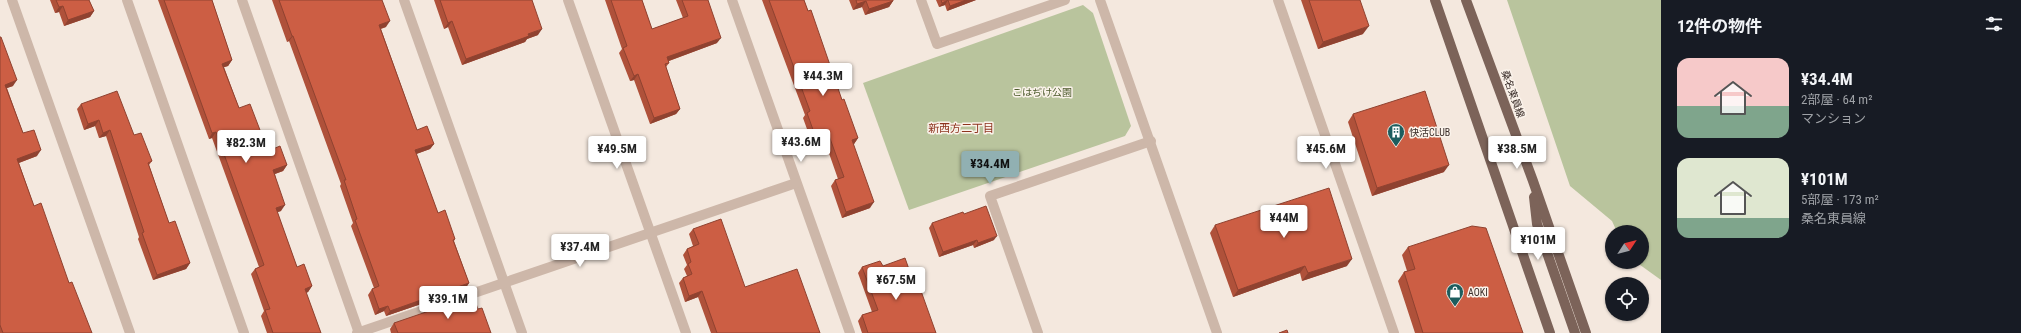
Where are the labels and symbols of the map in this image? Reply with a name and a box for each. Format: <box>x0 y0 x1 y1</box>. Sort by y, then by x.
pin: ¥44.3M <box>790 63 856 97</box>
street label: 桑名東員線 <box>1499 69 1527 119</box>
park label: こはぢけ公園 <box>1012 87 1072 98</box>
district label: 新西方二丁目 <box>928 122 994 135</box>
building icon: 快活CLUB <box>1386 122 1406 147</box>
place label: 快活CLUB <box>1409 127 1450 138</box>
pin: ¥43.6M <box>768 129 834 163</box>
pin: ¥82.3M <box>213 130 279 164</box>
pin: ¥49.5M <box>584 136 650 170</box>
pin: ¥45.6M <box>1293 136 1359 170</box>
pin: ¥38.5M <box>1484 136 1550 170</box>
pin: ¥34.4M <box>957 151 1023 185</box>
pin: ¥44M <box>1260 205 1308 239</box>
north arrow <box>1605 225 1649 269</box>
pin: ¥101M <box>1510 227 1566 261</box>
pin: ¥37.4M <box>547 234 613 268</box>
pin: ¥67.5M <box>863 267 929 301</box>
shop icon: AOKI <box>1445 282 1465 307</box>
pin: ¥39.1M <box>415 286 481 320</box>
place label: AOKI <box>1468 287 1488 298</box>

